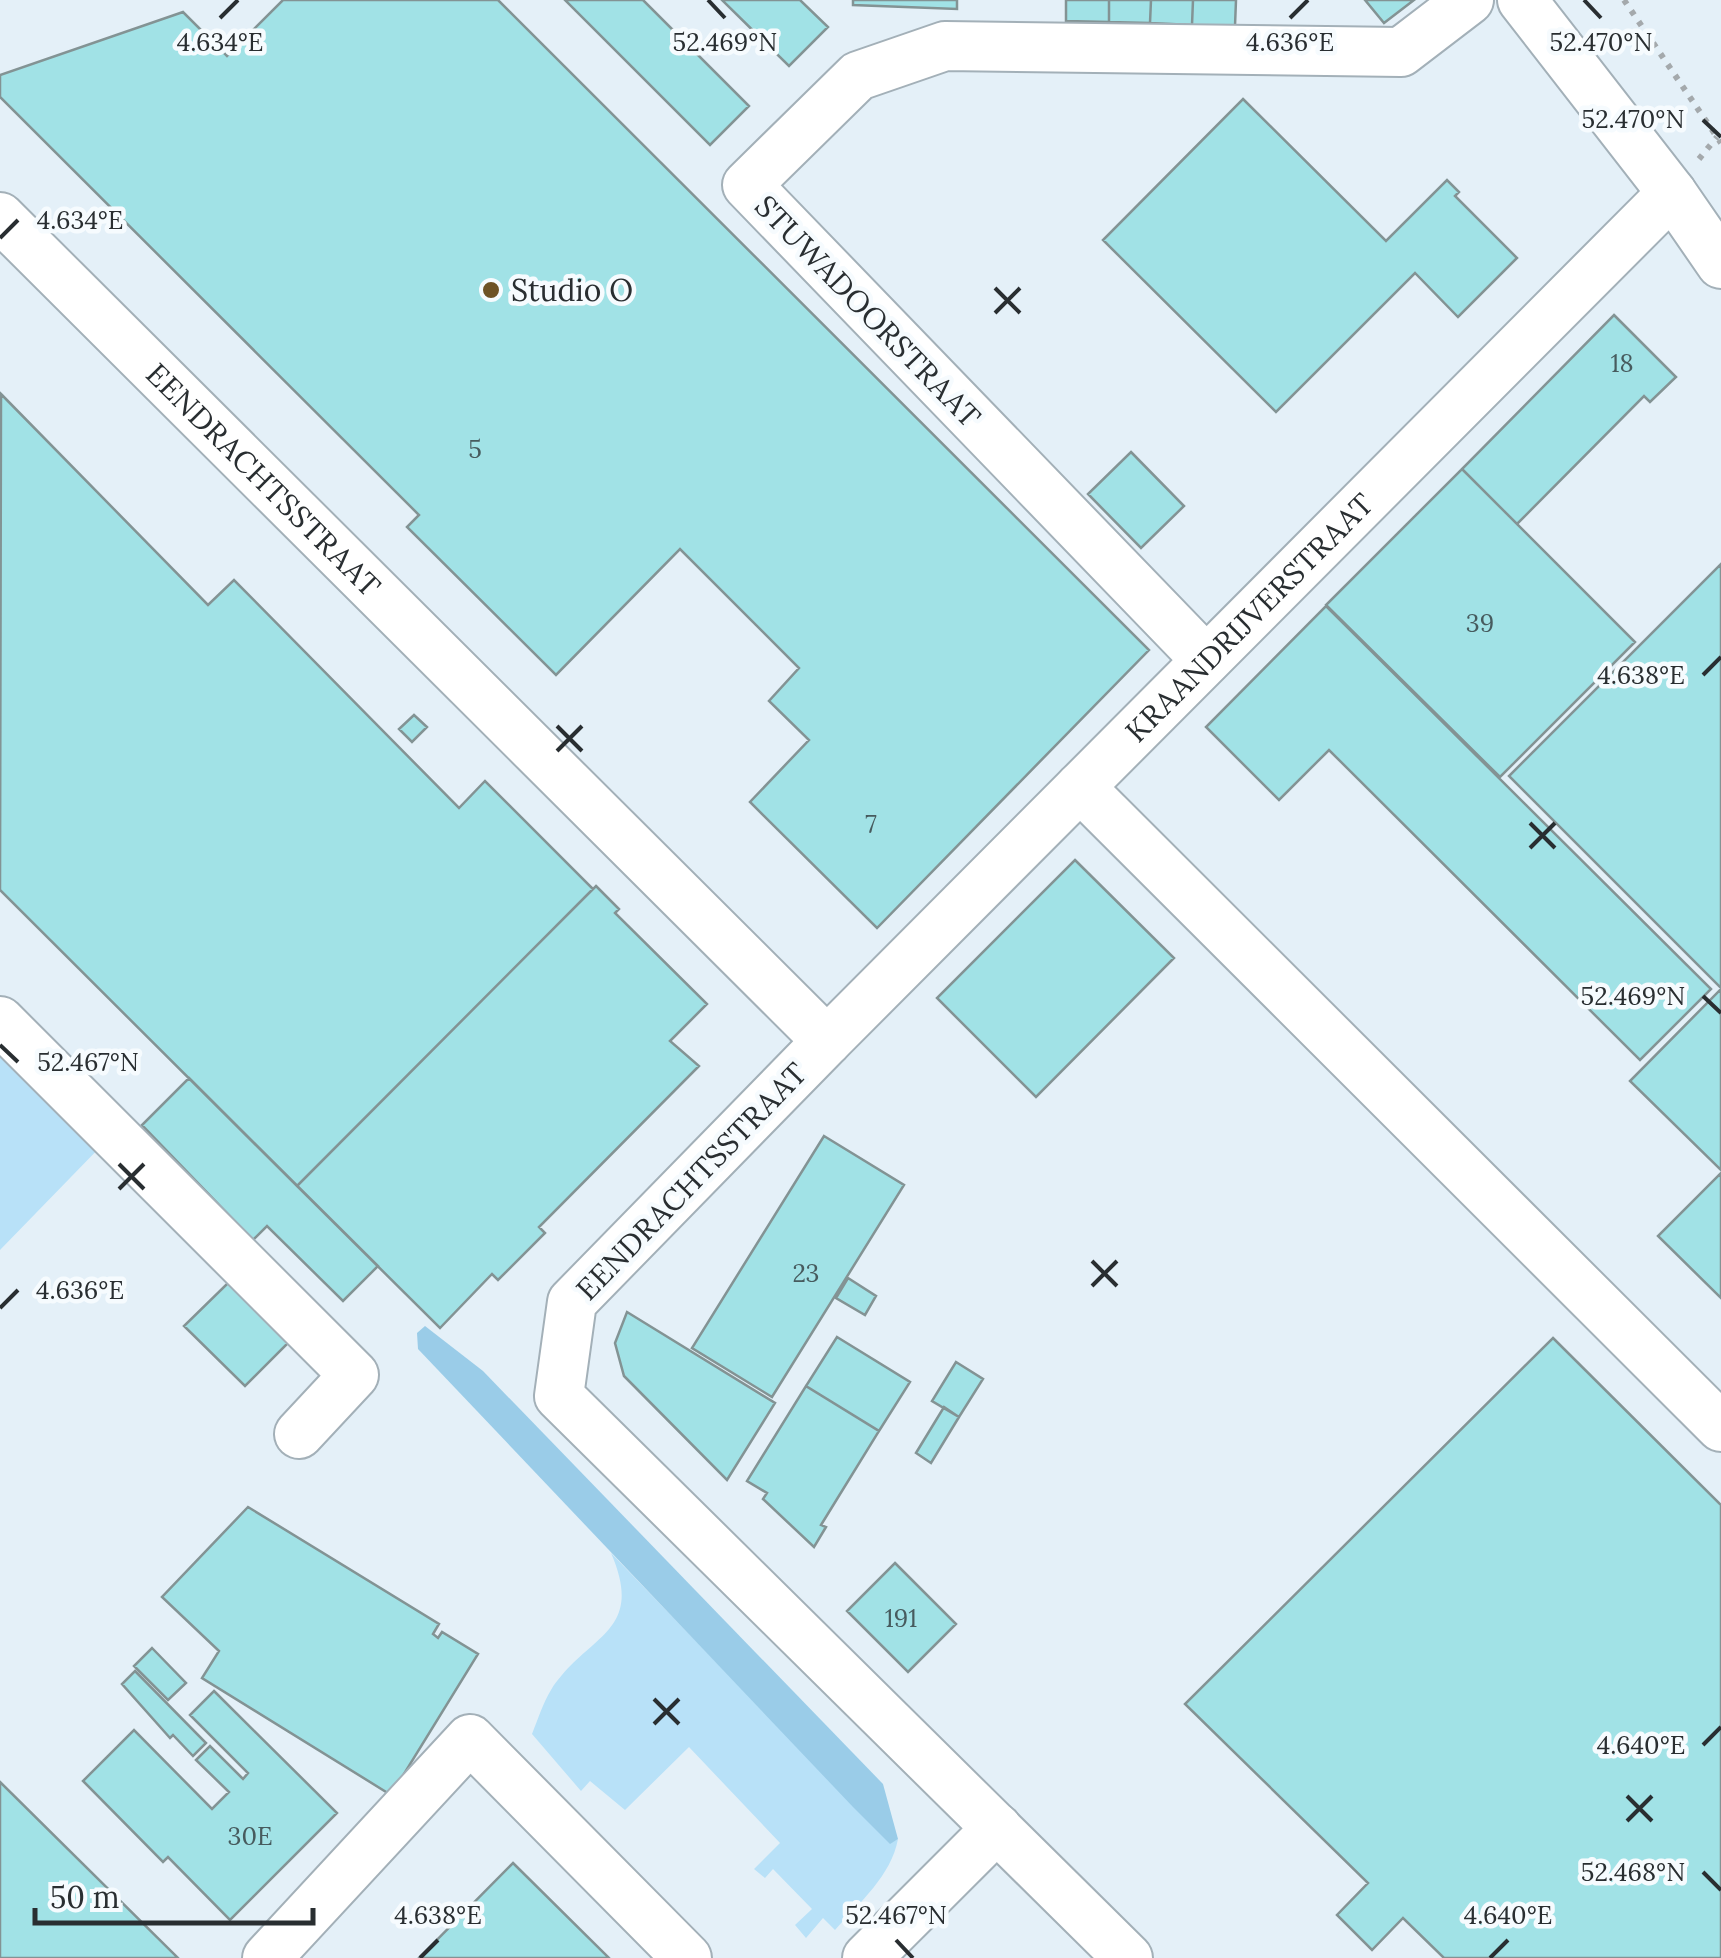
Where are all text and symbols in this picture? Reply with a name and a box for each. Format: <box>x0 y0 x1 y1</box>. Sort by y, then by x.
text: 4.634°E <box>177 26 263 58</box>
text: 52.469°N <box>673 26 777 58</box>
text: 4.636°E <box>1246 26 1334 58</box>
text: 52.470°N <box>1550 26 1652 58</box>
text: 52.470°N <box>1582 103 1684 135</box>
street label: STUWADOORSTRAAT <box>747 187 989 435</box>
text: 4.634°E <box>37 204 123 236</box>
place label: Studio O <box>511 271 633 309</box>
marker: Studio O <box>480 279 502 301</box>
house number: 18 <box>1610 347 1634 379</box>
street label: EENDRACHTSSTRAAT <box>138 355 389 604</box>
house number: 5 <box>468 433 482 465</box>
street label: KRAANDRIJVERSTRAAT <box>1117 485 1381 750</box>
house number: 39 <box>1466 607 1494 639</box>
text: 4.638°E <box>1597 659 1685 691</box>
house number: 7 <box>865 808 877 840</box>
text: 52.469°N <box>1581 980 1685 1012</box>
text: 52.467°N <box>37 1046 139 1078</box>
street label: EENDRACHTSSTRAAT <box>568 1054 814 1308</box>
house number: 23 <box>793 1257 819 1289</box>
text: 4.636°E <box>36 1274 124 1306</box>
house number: 191 <box>885 1602 917 1634</box>
text: 4.640°E <box>1597 1729 1685 1761</box>
house number: 30E <box>227 1820 273 1852</box>
text: 52.468°N <box>1581 1856 1685 1888</box>
scale bar <box>35 1863 312 1925</box>
text: 50 m <box>50 1878 120 1916</box>
text: 4.638°E <box>394 1899 482 1931</box>
text: 52.467°N <box>845 1899 947 1931</box>
text: 4.640°E <box>1464 1899 1552 1931</box>

